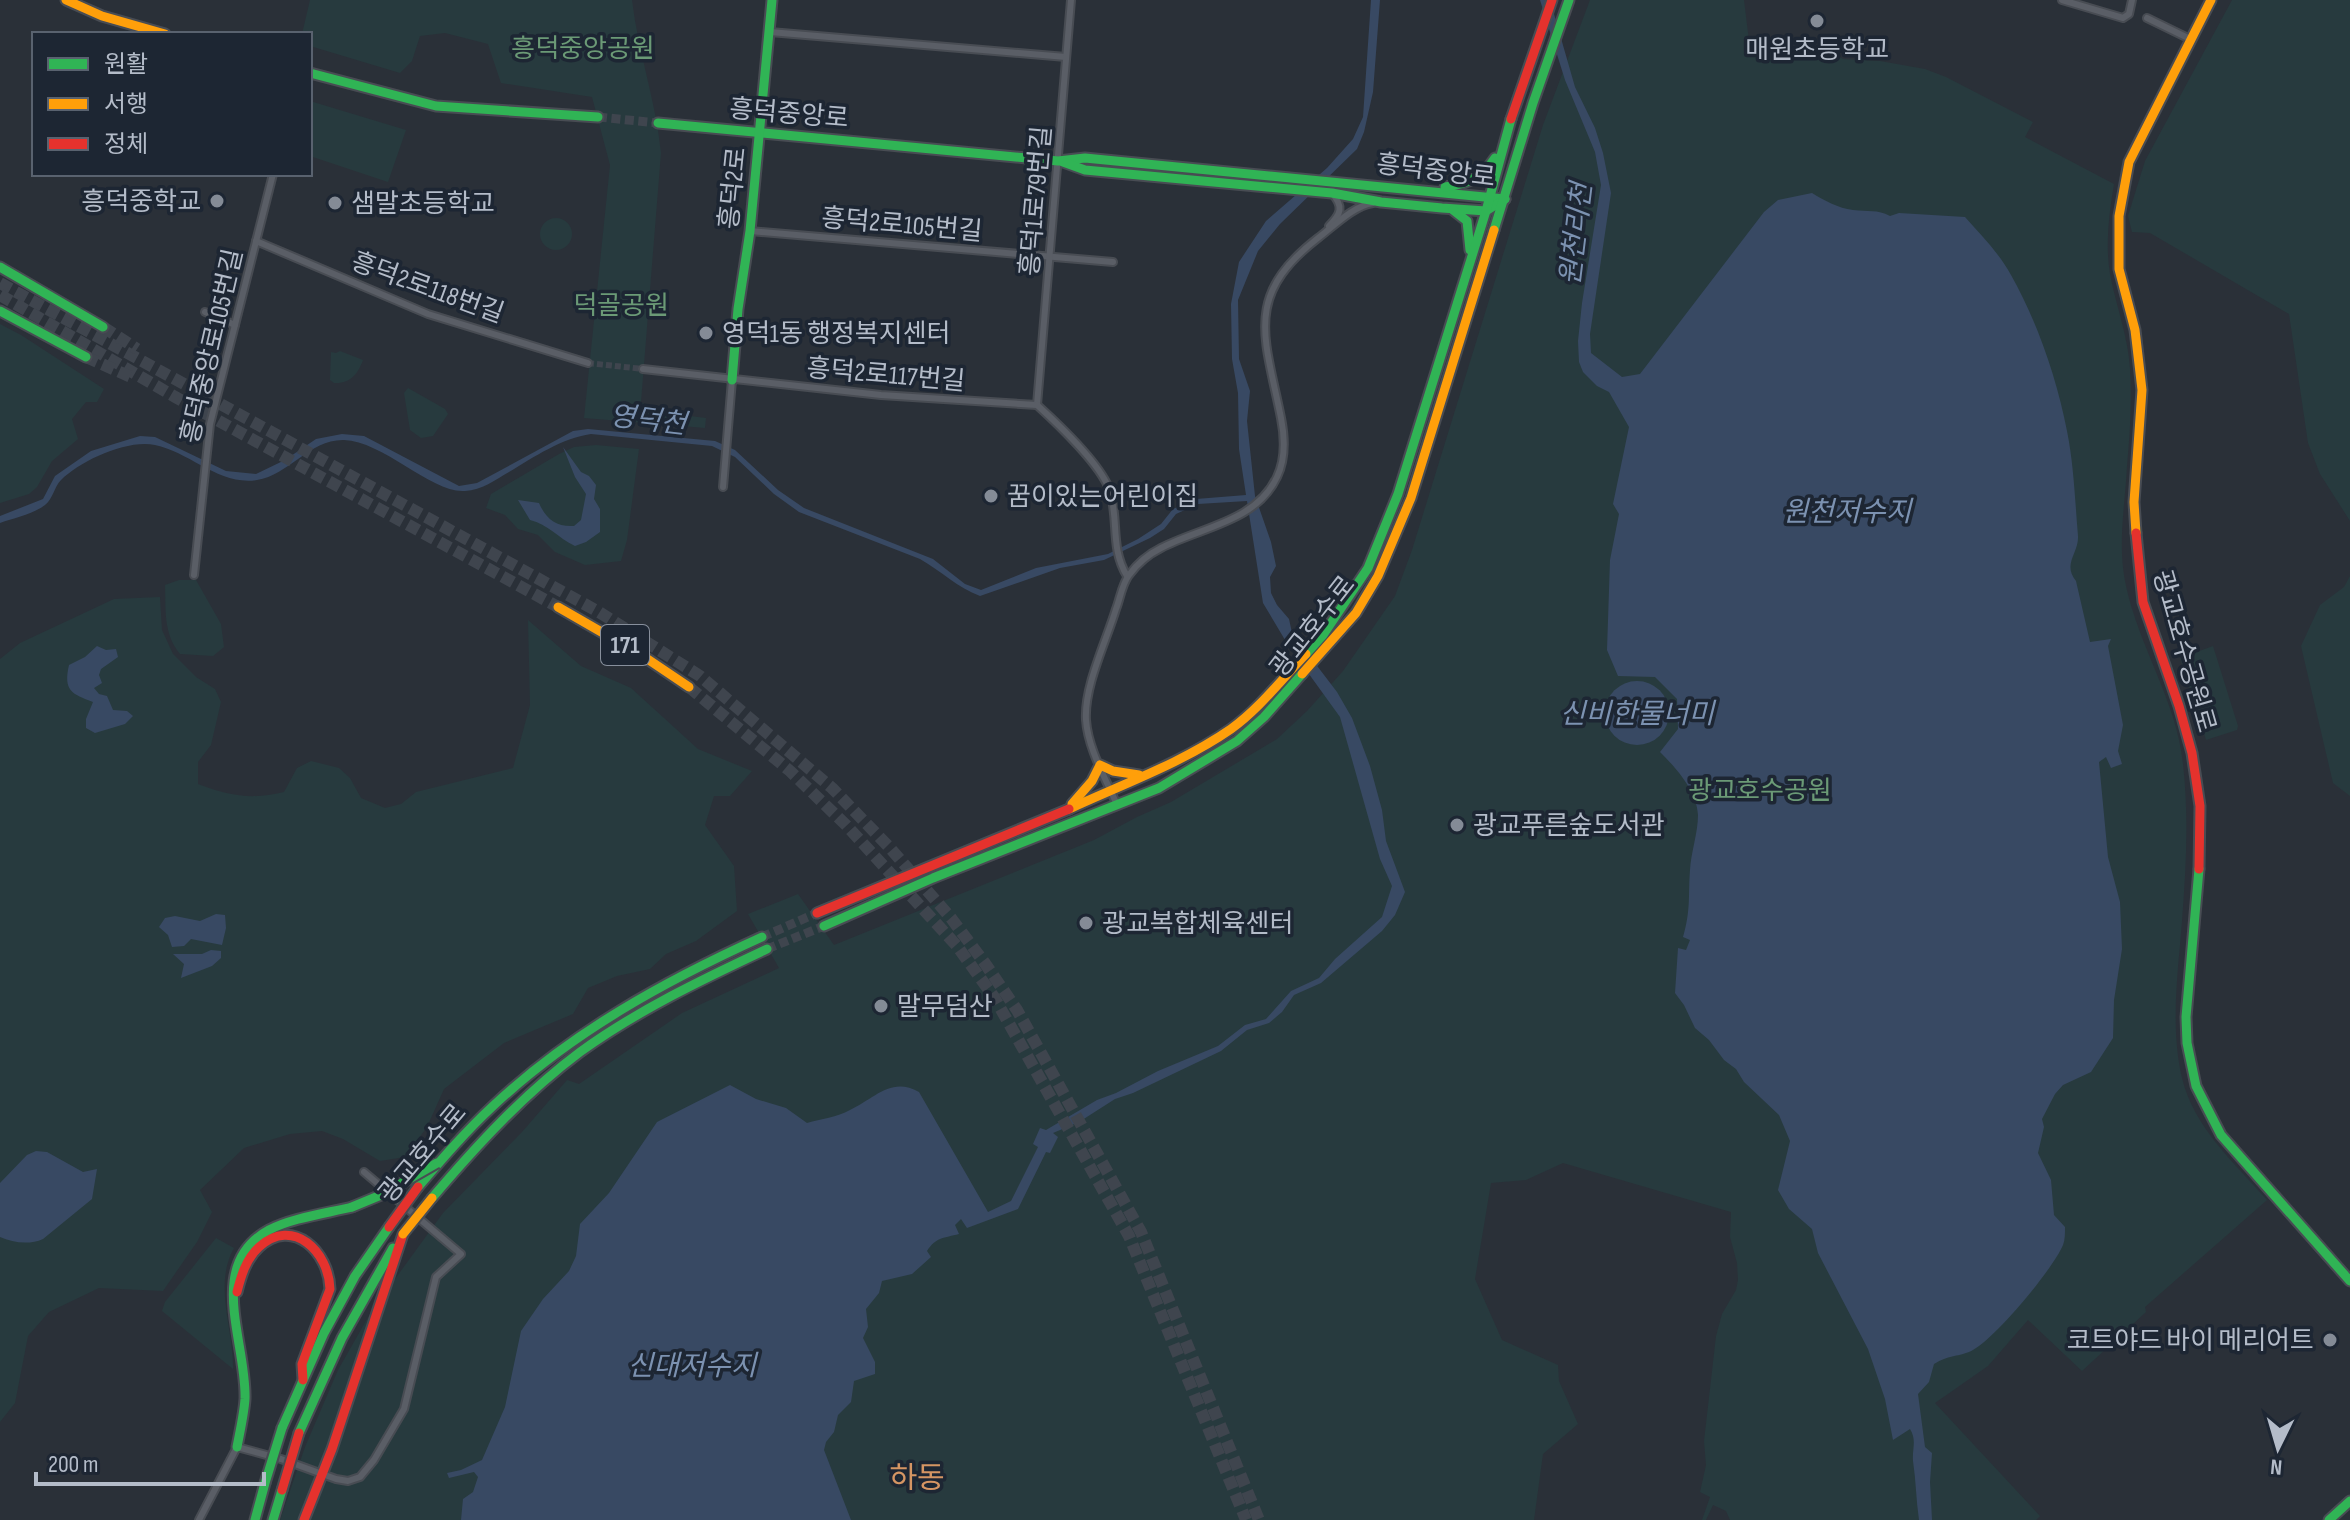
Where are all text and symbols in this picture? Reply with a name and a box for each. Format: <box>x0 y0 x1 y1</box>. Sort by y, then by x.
marker: 매원초등학교 <box>1808 12 1826 30</box>
legend <box>32 32 312 176</box>
park label: 흥덕중앙공원 <box>511 34 655 65</box>
place label: 매원초등학교 <box>1745 35 1889 66</box>
text: 원활 <box>104 50 148 79</box>
text: 서행 <box>104 90 148 119</box>
street label: 흥덕중앙로 <box>728 94 850 135</box>
street label: 흥덕1로79번길 <box>1014 125 1058 278</box>
text: 정체 <box>104 130 148 159</box>
street label: 흥덕2로 <box>714 146 753 231</box>
street label: 흥덕중앙로 <box>1375 149 1497 194</box>
water label: 원천리천 <box>1554 178 1600 287</box>
place label: 흥덕중학교 <box>81 187 201 218</box>
place label: 샘말초등학교 <box>351 189 495 220</box>
marker: 흥덕중학교 <box>208 192 226 210</box>
marker: 샘말초등학교 <box>326 194 344 212</box>
street label: 흥덕2로105번길 <box>820 203 984 248</box>
street label: 흥덕중앙로105번길 <box>175 246 250 447</box>
street label: 흥덕2로118번길 <box>347 246 508 330</box>
park label: 덕골공원 <box>573 291 669 322</box>
place label: 영덕1동 행정복지센터 <box>722 319 951 350</box>
marker: 영덕1동 행정복지센터 <box>697 324 715 342</box>
street label: 흥덕2로117번길 <box>805 353 966 398</box>
water label: 영덕천 <box>607 399 691 442</box>
place label: 꿈이있는어린이집 <box>1007 482 1198 513</box>
marker: 꿈이있는어린이집 <box>982 487 1000 505</box>
water label: 원천저수지 <box>1783 496 1914 529</box>
street label: 광교호수공원로 <box>2146 567 2222 736</box>
street label: 광교호수로 <box>1264 570 1362 684</box>
road number: 171 <box>601 625 649 665</box>
water label: 신비한물너미 <box>1560 698 1717 731</box>
park label: 광교호수공원 <box>1688 776 1832 807</box>
place label: 광교푸른숲도서관 <box>1473 811 1664 842</box>
marker: 광교푸른숲도서관 <box>1448 816 1466 834</box>
place label: 광교복합체육센터 <box>1102 909 1293 940</box>
marker: 광교복합체육센터 <box>1077 914 1095 932</box>
place label: 말무덤산 <box>897 992 993 1023</box>
marker: 말무덤산 <box>872 997 890 1015</box>
street label: 광교호수로 <box>373 1098 473 1210</box>
place label: 코트야드 바이 메리어트 <box>2067 1326 2314 1357</box>
marker: 코트야드 바이 메리어트 <box>2321 1331 2339 1349</box>
water label: 신대저수지 <box>628 1350 759 1383</box>
north arrow <box>2238 1408 2318 1488</box>
scale bar <box>36 1436 264 1486</box>
text: 200 m <box>48 1450 99 1479</box>
text: N <box>2269 1452 2283 1480</box>
district label: 하동 <box>889 1461 945 1497</box>

